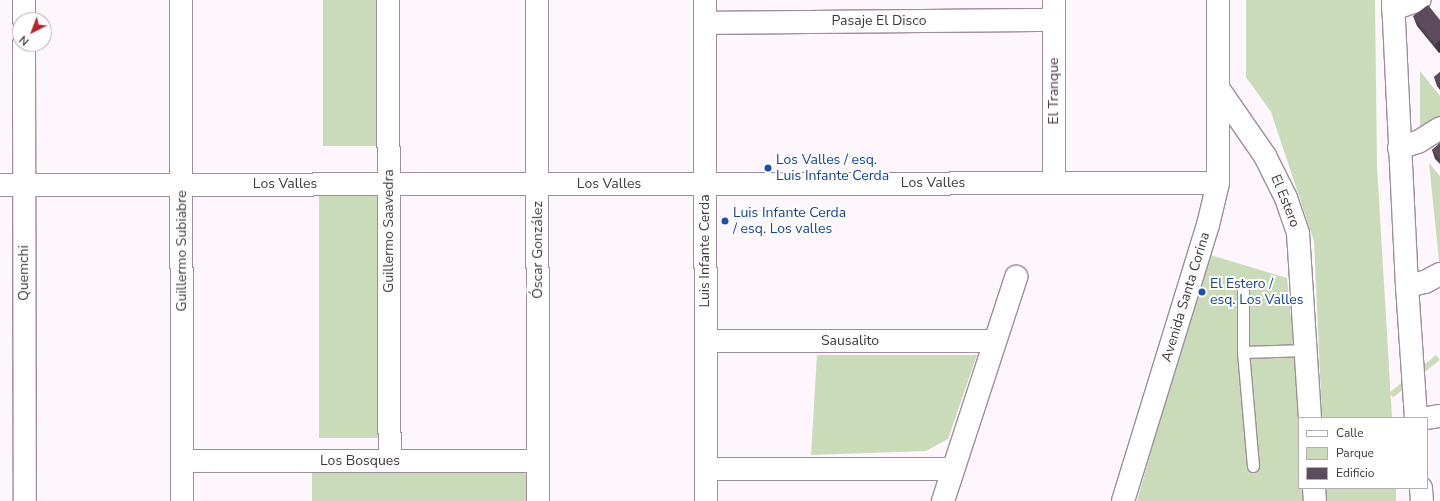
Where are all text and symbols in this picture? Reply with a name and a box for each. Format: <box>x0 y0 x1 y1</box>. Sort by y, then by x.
north arrow <box>12 12 52 52</box>
street label: Pasaje El Disco <box>832 13 926 29</box>
text: N <box>16 32 32 49</box>
street label: El Tranque <box>1046 57 1062 125</box>
place label: Los Valles / esq. Luis Infante Cerda <box>776 152 889 184</box>
marker: Los Valles / esq. Luis Infante Cerda <box>763 163 773 173</box>
street label: Guillermo Saavedra <box>381 169 397 293</box>
street label: El Estero <box>1267 172 1303 230</box>
street label: Los Valles <box>901 175 965 191</box>
street label: Los Valles <box>253 176 317 192</box>
street label: Los Valles <box>577 176 641 192</box>
street label: Guillermo Subiabre <box>174 190 190 312</box>
street label: Luis Infante Cerda <box>697 194 713 308</box>
street label: Óscar González <box>530 201 546 299</box>
place label: Luis Infante Cerda / esq. Los valles <box>733 205 846 238</box>
marker: Luis Infante Cerda / esq. Los valles <box>720 216 730 226</box>
street label: Avenida Santa Corina <box>1158 230 1214 364</box>
street label: Quemchi <box>16 245 32 301</box>
place label: El Estero / esq. Los Valles <box>1210 276 1303 308</box>
marker: El Estero / esq. Los Valles <box>1197 287 1207 297</box>
street label: Sausalito <box>821 333 879 349</box>
legend <box>1298 417 1428 489</box>
text: Calle <box>1336 425 1364 441</box>
text: Parque <box>1336 445 1374 461</box>
street label: Los Bosques <box>320 453 400 469</box>
text: Edificio <box>1336 465 1374 481</box>

